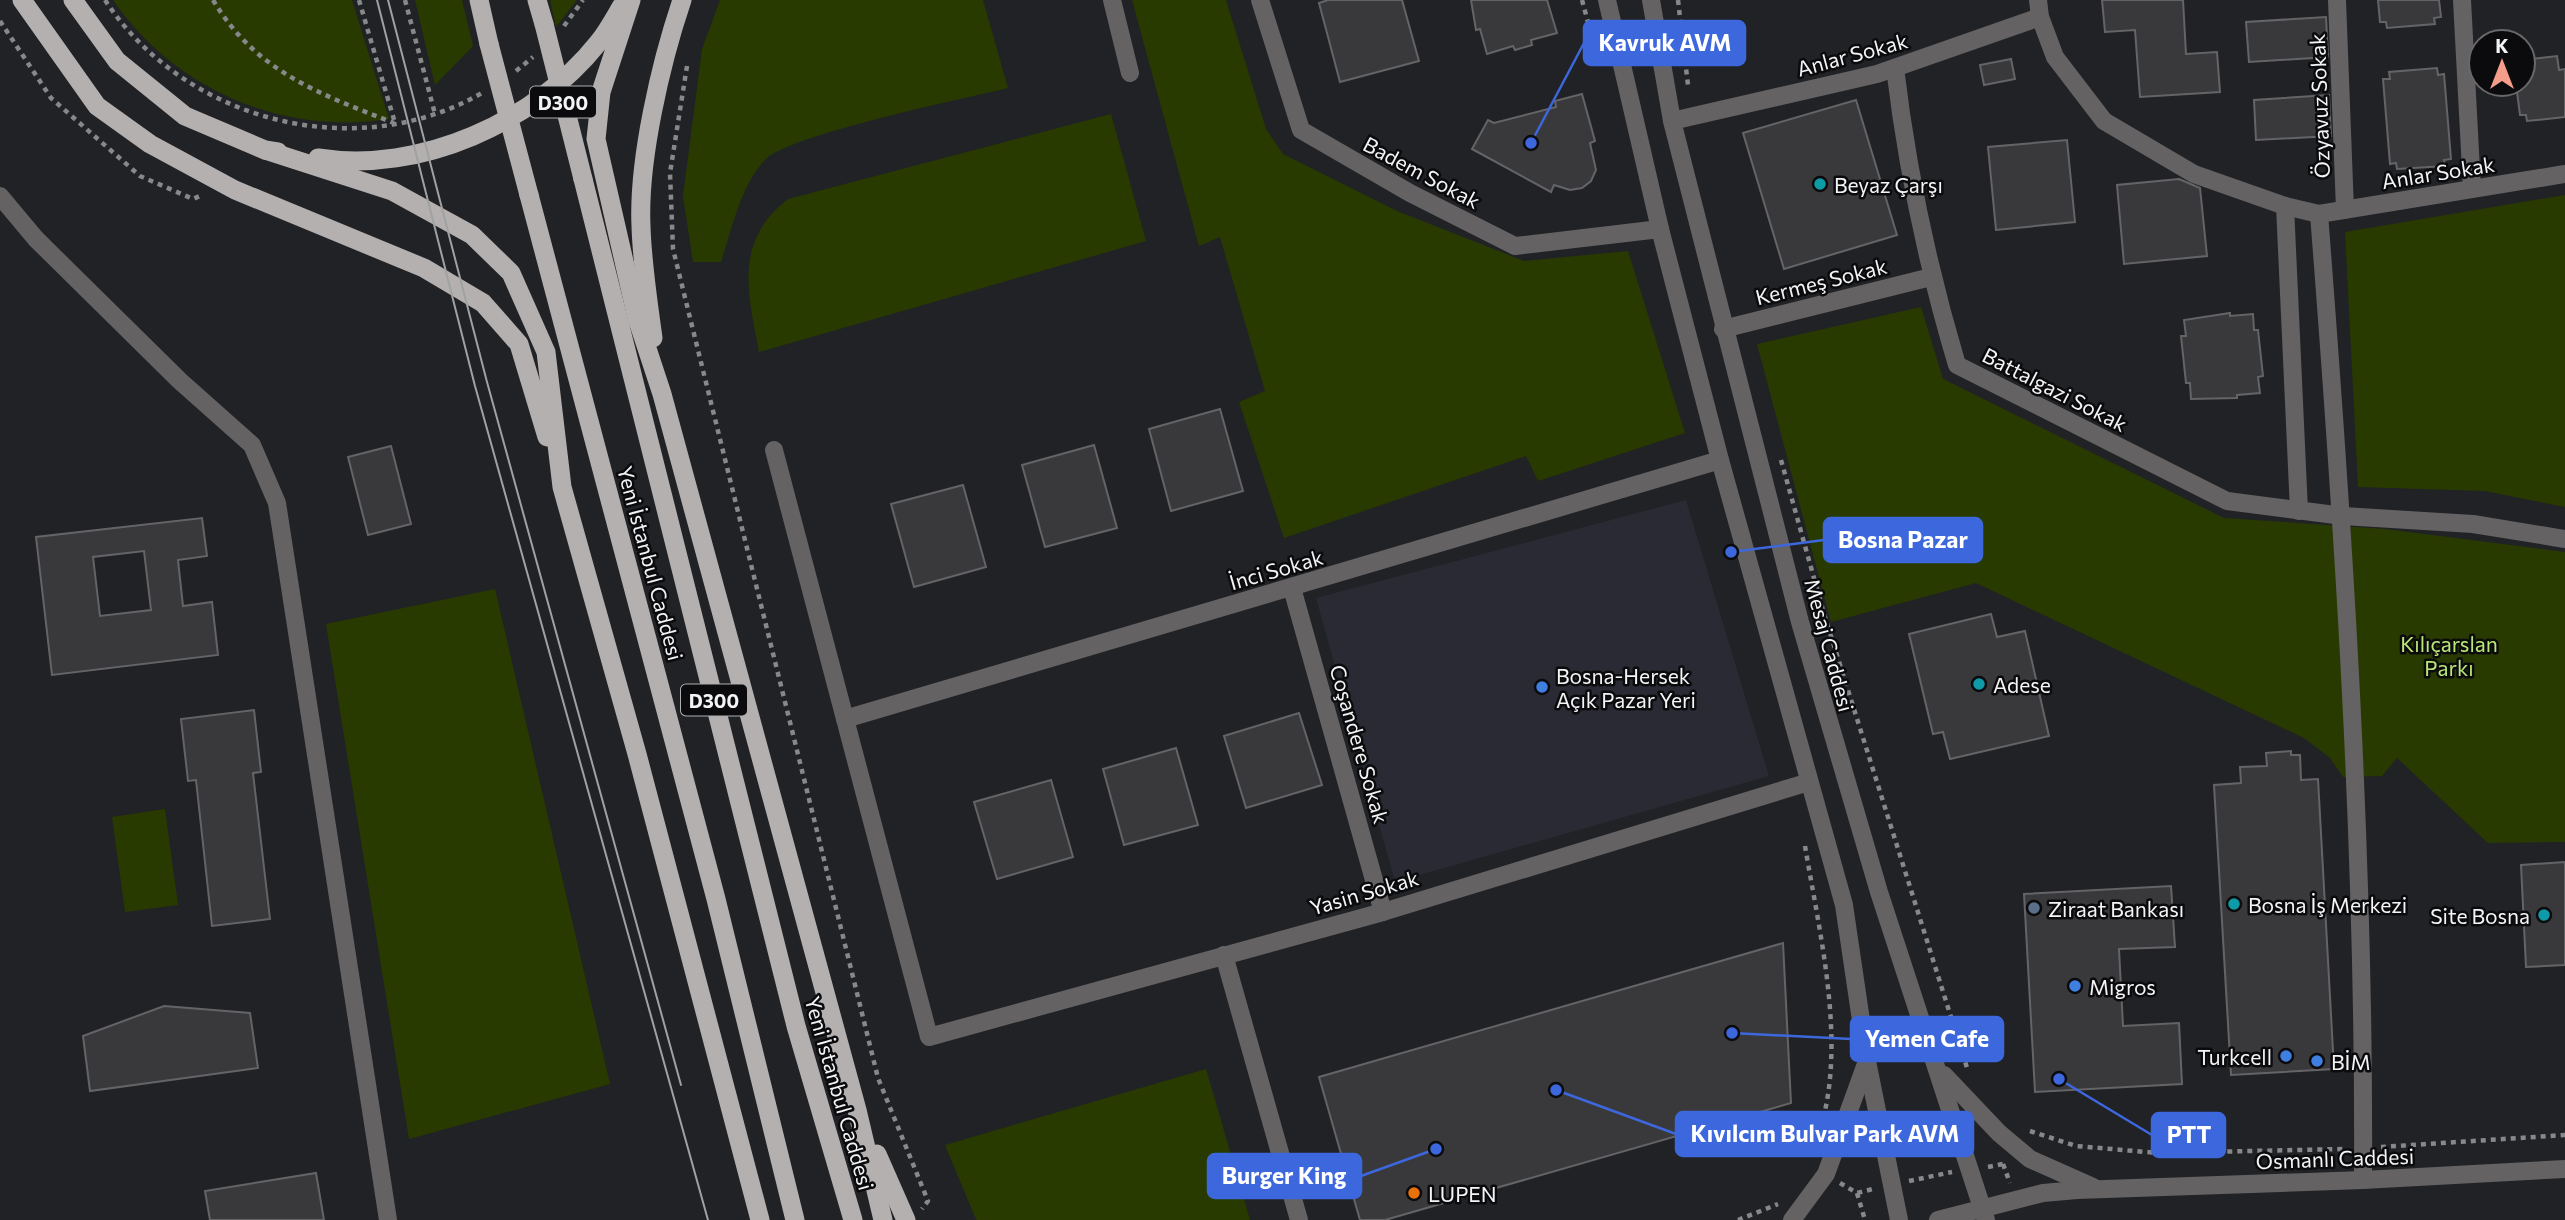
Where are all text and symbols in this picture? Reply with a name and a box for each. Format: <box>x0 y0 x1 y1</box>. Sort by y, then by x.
callout: Kavruk AVM <box>1584 21 1745 65</box>
street label: Anlar Sokak <box>1794 27 1910 81</box>
text: Kavruk AVM <box>1599 28 1731 56</box>
north arrow <box>2467 28 2537 98</box>
street label: Özyavuz Sokak <box>2304 33 2334 179</box>
text: K <box>2495 34 2509 57</box>
road number: D300 <box>530 86 596 118</box>
street label: Badem Sokak <box>1359 131 1485 213</box>
street label: Anlar Sokak <box>2380 151 2496 193</box>
place label: Beyaz Çarşı <box>1834 172 1943 197</box>
marker: Beyaz Çarşı <box>1812 176 1828 192</box>
street label: Kermeş Sokak <box>1753 253 1889 309</box>
street label: Battalgazi Sokak <box>1979 342 2131 436</box>
street label: Yeni İstanbul Caddesi <box>613 463 689 663</box>
callout: Bosna Pazar <box>1824 518 1982 562</box>
text: Bosna Pazar <box>1838 525 1968 553</box>
street label: İnci Sokak <box>1226 544 1326 594</box>
street label: Mesaj Caddesi <box>1800 576 1860 714</box>
park label: Kılıçarslan Parkı <box>2400 631 2498 680</box>
street label: Coşandere Sokak <box>1325 662 1395 826</box>
place label: Bosna-Hersek Açık Pazar Yeri <box>1556 663 1696 712</box>
place label: Adese <box>1993 672 2051 697</box>
marker: Adese <box>1971 676 1987 692</box>
marker: Bosna-Hersek Açık Pazar Yeri <box>1534 679 1550 695</box>
road number: D300 <box>681 684 747 716</box>
street label: Yasin Sokak <box>1307 865 1421 919</box>
place label: Bosna İş Merkezi <box>2248 892 2407 917</box>
place label: Ziraat Bankası <box>2048 896 2184 921</box>
marker: Bosna İş Merkezi <box>2226 896 2242 912</box>
marker: Ziraat Bankası <box>2026 900 2042 916</box>
place label: Site Bosna <box>2430 903 2530 928</box>
marker: Site Bosna <box>2536 907 2552 923</box>
place label: Migros <box>2089 974 2156 999</box>
marker: Migros <box>2067 978 2083 994</box>
street label: Yeni İstanbul Caddesi <box>800 993 880 1193</box>
callout: Yemen Cafe <box>1851 1017 2003 1061</box>
text: Yemen Cafe <box>1865 1024 1989 1052</box>
place label: Turkcell <box>2197 1044 2272 1069</box>
marker: Turkcell <box>2278 1048 2294 1064</box>
place label: BİM <box>2331 1049 2371 1074</box>
marker: BİM <box>2309 1053 2325 1069</box>
callout: Kıvılcım Bulvar Park AVM <box>1676 1112 1973 1156</box>
callout: PTT <box>2152 1113 2225 1157</box>
text: Kıvılcım Bulvar Park AVM <box>1691 1119 1959 1147</box>
text: PTT <box>2167 1120 2211 1148</box>
street label: Osmanlı Caddesi <box>2255 1143 2415 1173</box>
callout: Burger King <box>1208 1154 1361 1198</box>
text: Burger King <box>1222 1161 1347 1189</box>
place label: LUPEN <box>1428 1181 1497 1206</box>
marker: LUPEN <box>1406 1185 1422 1201</box>

